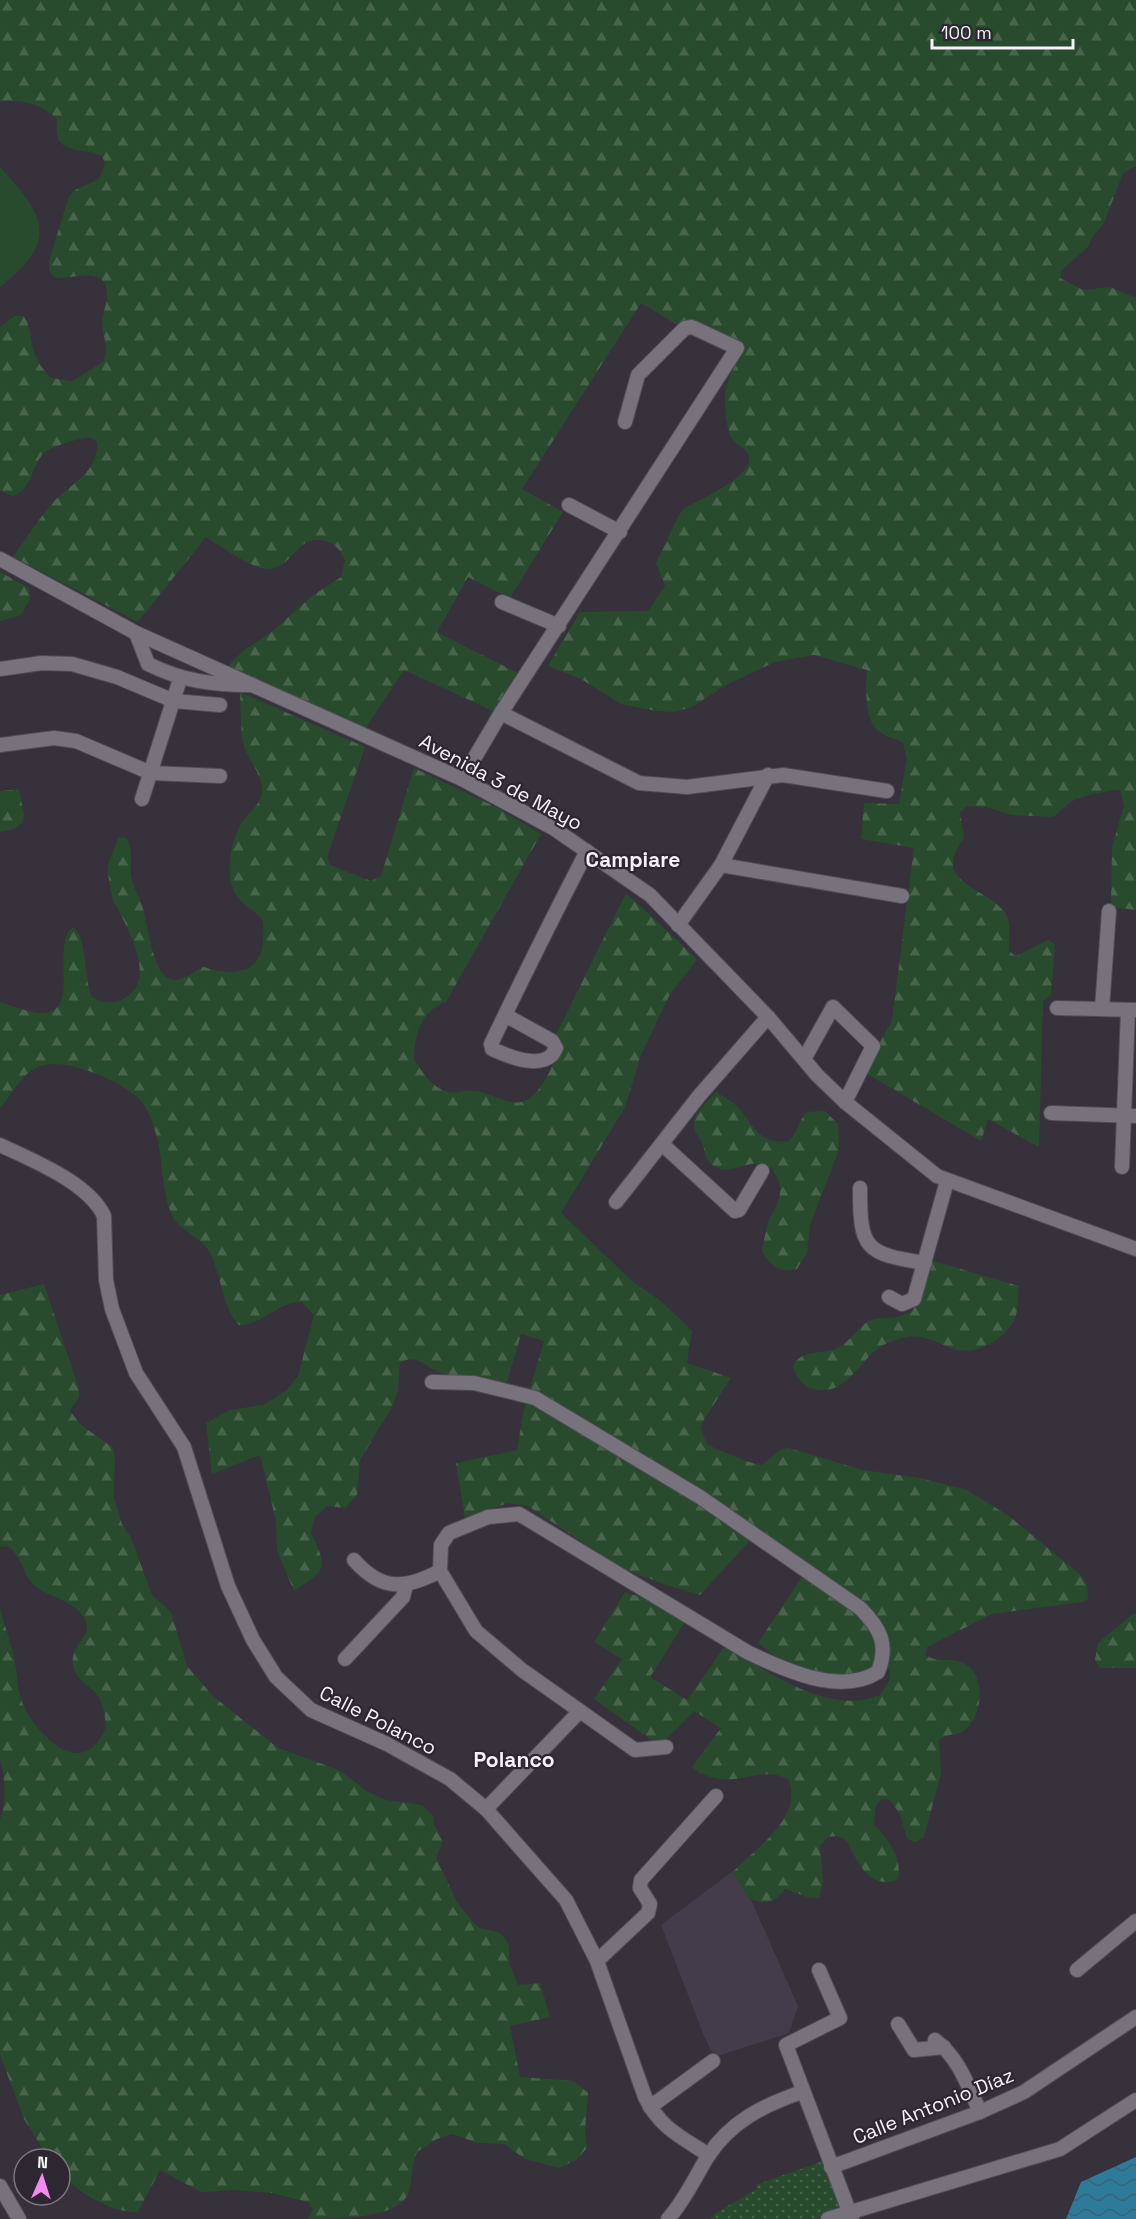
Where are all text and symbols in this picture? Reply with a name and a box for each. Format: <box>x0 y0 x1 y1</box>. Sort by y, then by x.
scale bar <box>932 12 1073 50</box>
text: 100 m <box>941 21 992 44</box>
street label: Avenida 3 de Mayo <box>415 728 587 836</box>
district label: Campiare <box>586 846 680 873</box>
street label: Calle Polanco <box>315 1679 441 1761</box>
district label: Polanco <box>473 1746 555 1773</box>
street label: Calle Antonio Díaz <box>849 2062 1017 2150</box>
north arrow <box>12 2147 72 2207</box>
text: N <box>37 2152 49 2173</box>

